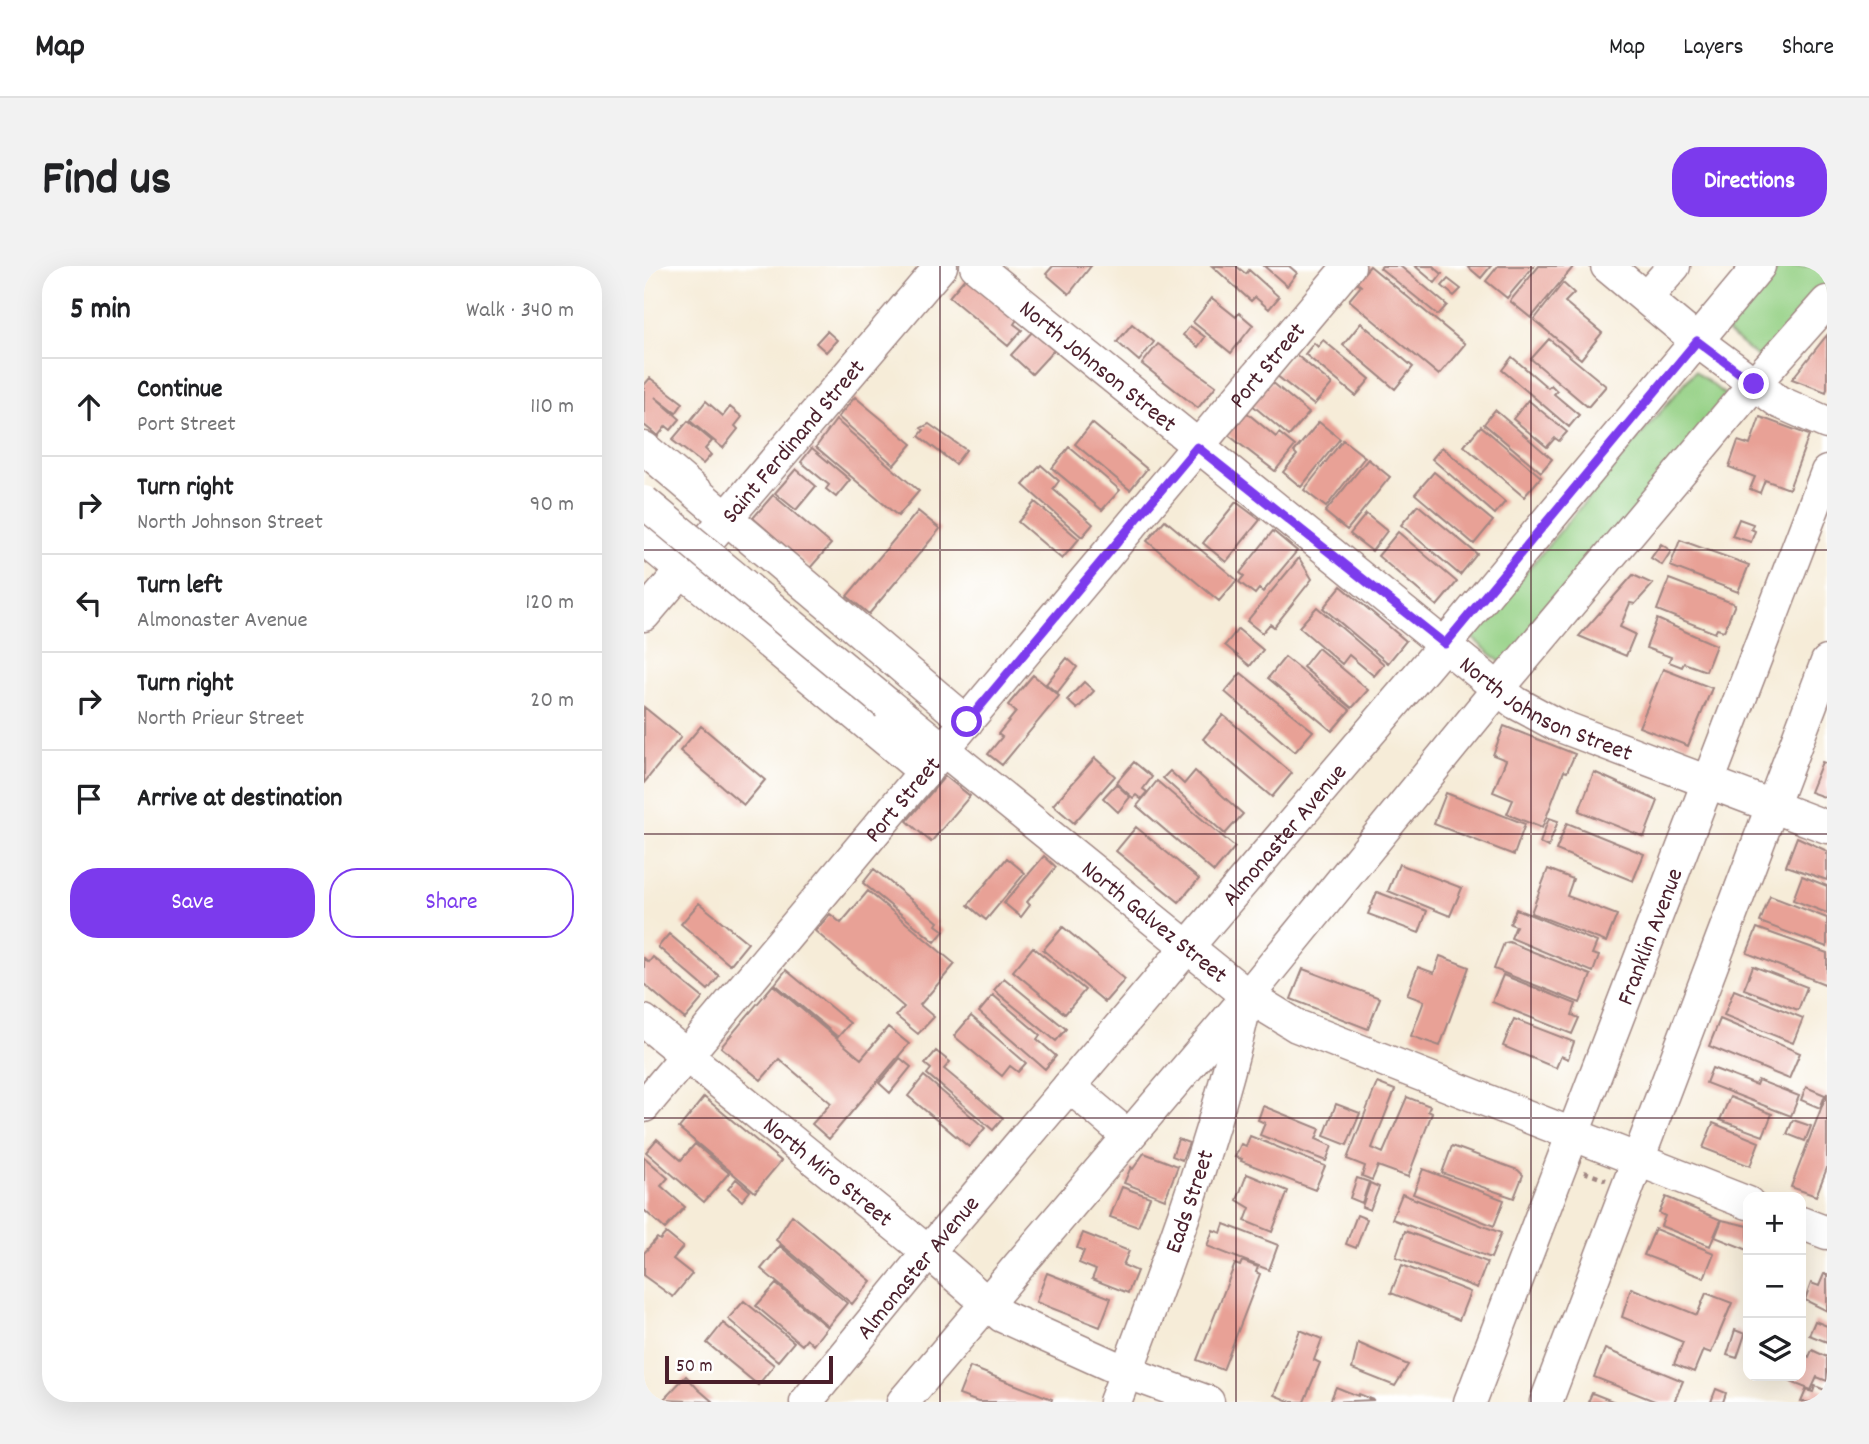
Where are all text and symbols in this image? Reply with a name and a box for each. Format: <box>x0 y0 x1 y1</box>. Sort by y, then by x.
text: Map <box>35 25 85 72</box>
text: Map <box>1609 31 1645 65</box>
text: Layers <box>1683 31 1744 65</box>
text: Share <box>1782 31 1834 65</box>
text: Find us <box>42 147 171 217</box>
button: Directions <box>1672 147 1827 217</box>
text: 5 min <box>70 290 131 333</box>
street label: North Johnson Street <box>1011 293 1183 442</box>
text: Walk · 340 m <box>466 295 574 328</box>
street label: Port Street <box>1222 316 1315 417</box>
street label: Saint Ferdinand Street <box>715 353 875 532</box>
route end <box>1738 368 1769 399</box>
text: Continue <box>137 372 222 409</box>
icon: ahead <box>70 388 108 426</box>
text: 110 m <box>530 391 574 424</box>
text: Port Street <box>137 409 236 442</box>
text: Turn right <box>137 470 234 507</box>
icon: right <box>70 486 108 524</box>
text: 90 m <box>530 489 574 522</box>
text: North Johnson Street <box>137 507 323 540</box>
text: Turn left <box>137 568 223 605</box>
icon: left <box>70 584 108 622</box>
text: 120 m <box>525 587 574 620</box>
text: Almonaster Avenue <box>137 605 308 638</box>
street label: North Johnson Street <box>1451 650 1637 772</box>
text: Turn right <box>137 666 234 703</box>
icon: right <box>70 682 108 720</box>
text: 20 m <box>530 685 574 718</box>
text: North Prieur Street <box>137 703 304 736</box>
route start <box>951 706 982 737</box>
street label: Port Street <box>858 750 950 851</box>
street label: Almonaster Avenue <box>1215 757 1356 915</box>
icon: arrive <box>70 780 108 818</box>
text: Arrive at destination <box>137 781 342 818</box>
street label: North Galvez Street <box>1073 854 1234 993</box>
street label: Franklin Avenue <box>1610 864 1693 1011</box>
button: Save <box>70 868 315 938</box>
button: Share <box>329 868 574 938</box>
street label: North Miro Street <box>754 1110 899 1237</box>
street label: Eads Street <box>1158 1146 1224 1259</box>
street label: Almonaster Avenue <box>850 1189 989 1348</box>
map controls <box>1743 1192 1806 1381</box>
button: + <box>1743 1192 1806 1255</box>
button: − <box>1743 1255 1806 1318</box>
button: layers <box>1743 1318 1806 1381</box>
scale bar <box>665 1353 833 1385</box>
text: 50 m <box>676 1354 713 1381</box>

